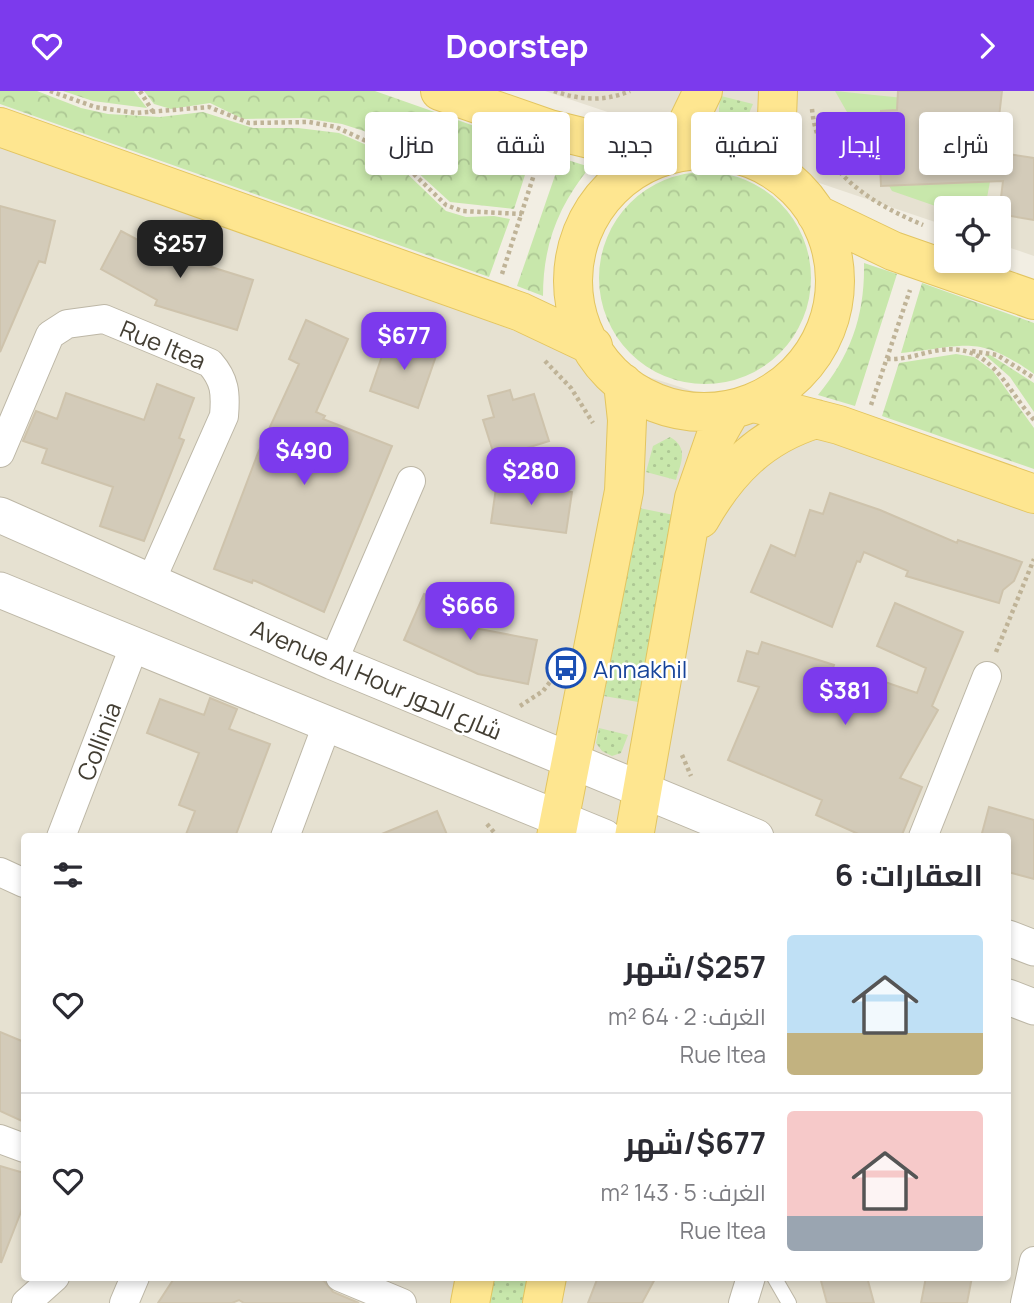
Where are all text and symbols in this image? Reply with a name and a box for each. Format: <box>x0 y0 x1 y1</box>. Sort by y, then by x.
text: Doorstep <box>446 24 588 68</box>
icon: heart <box>28 27 66 65</box>
icon: forward <box>968 27 1006 65</box>
chip: منزل <box>365 112 458 175</box>
chip: شقة <box>472 112 570 175</box>
chip: جديد <box>584 112 677 175</box>
chip: تصفية <box>691 112 802 175</box>
chip: إيجار <box>816 112 905 175</box>
chip: شراء <box>919 112 1013 175</box>
map controls <box>934 196 1011 273</box>
button: locate <box>934 196 1011 273</box>
pin: $257 <box>139 221 221 280</box>
text: $257 <box>153 227 207 259</box>
street label: Rue Itea <box>115 311 211 376</box>
pin: $677 <box>363 313 445 372</box>
text: $677 <box>377 319 431 351</box>
pin: $490 <box>263 427 345 487</box>
text: $490 <box>275 434 333 466</box>
pin: $280 <box>490 447 572 507</box>
text: $280 <box>502 454 560 486</box>
pin: $666 <box>429 582 511 642</box>
text: $666 <box>441 589 499 621</box>
street label: Avenue Al Hour شارع الحور <box>246 611 508 748</box>
bus stop icon: Annakhil <box>545 647 587 689</box>
place label: Annakhil <box>593 652 687 685</box>
pin: $381 <box>804 667 886 727</box>
text: $381 <box>819 674 871 706</box>
street label: Collinia <box>68 697 128 785</box>
text: العقارات: 6 <box>835 854 983 895</box>
icon: filters <box>49 856 87 894</box>
text: $257/شهر <box>624 946 766 987</box>
icon: home <box>843 963 927 1047</box>
icon: heart <box>49 986 87 1024</box>
text: الغرف: 2 · 64 m² <box>608 1000 766 1032</box>
text: Rue Itea <box>680 1038 766 1070</box>
text: $677/شهر <box>625 1122 766 1163</box>
icon: home <box>843 1139 927 1223</box>
icon: heart <box>49 1162 87 1200</box>
text: الغرف: 5 · 143 m² <box>600 1176 766 1208</box>
text: Rue Itea <box>680 1214 766 1246</box>

